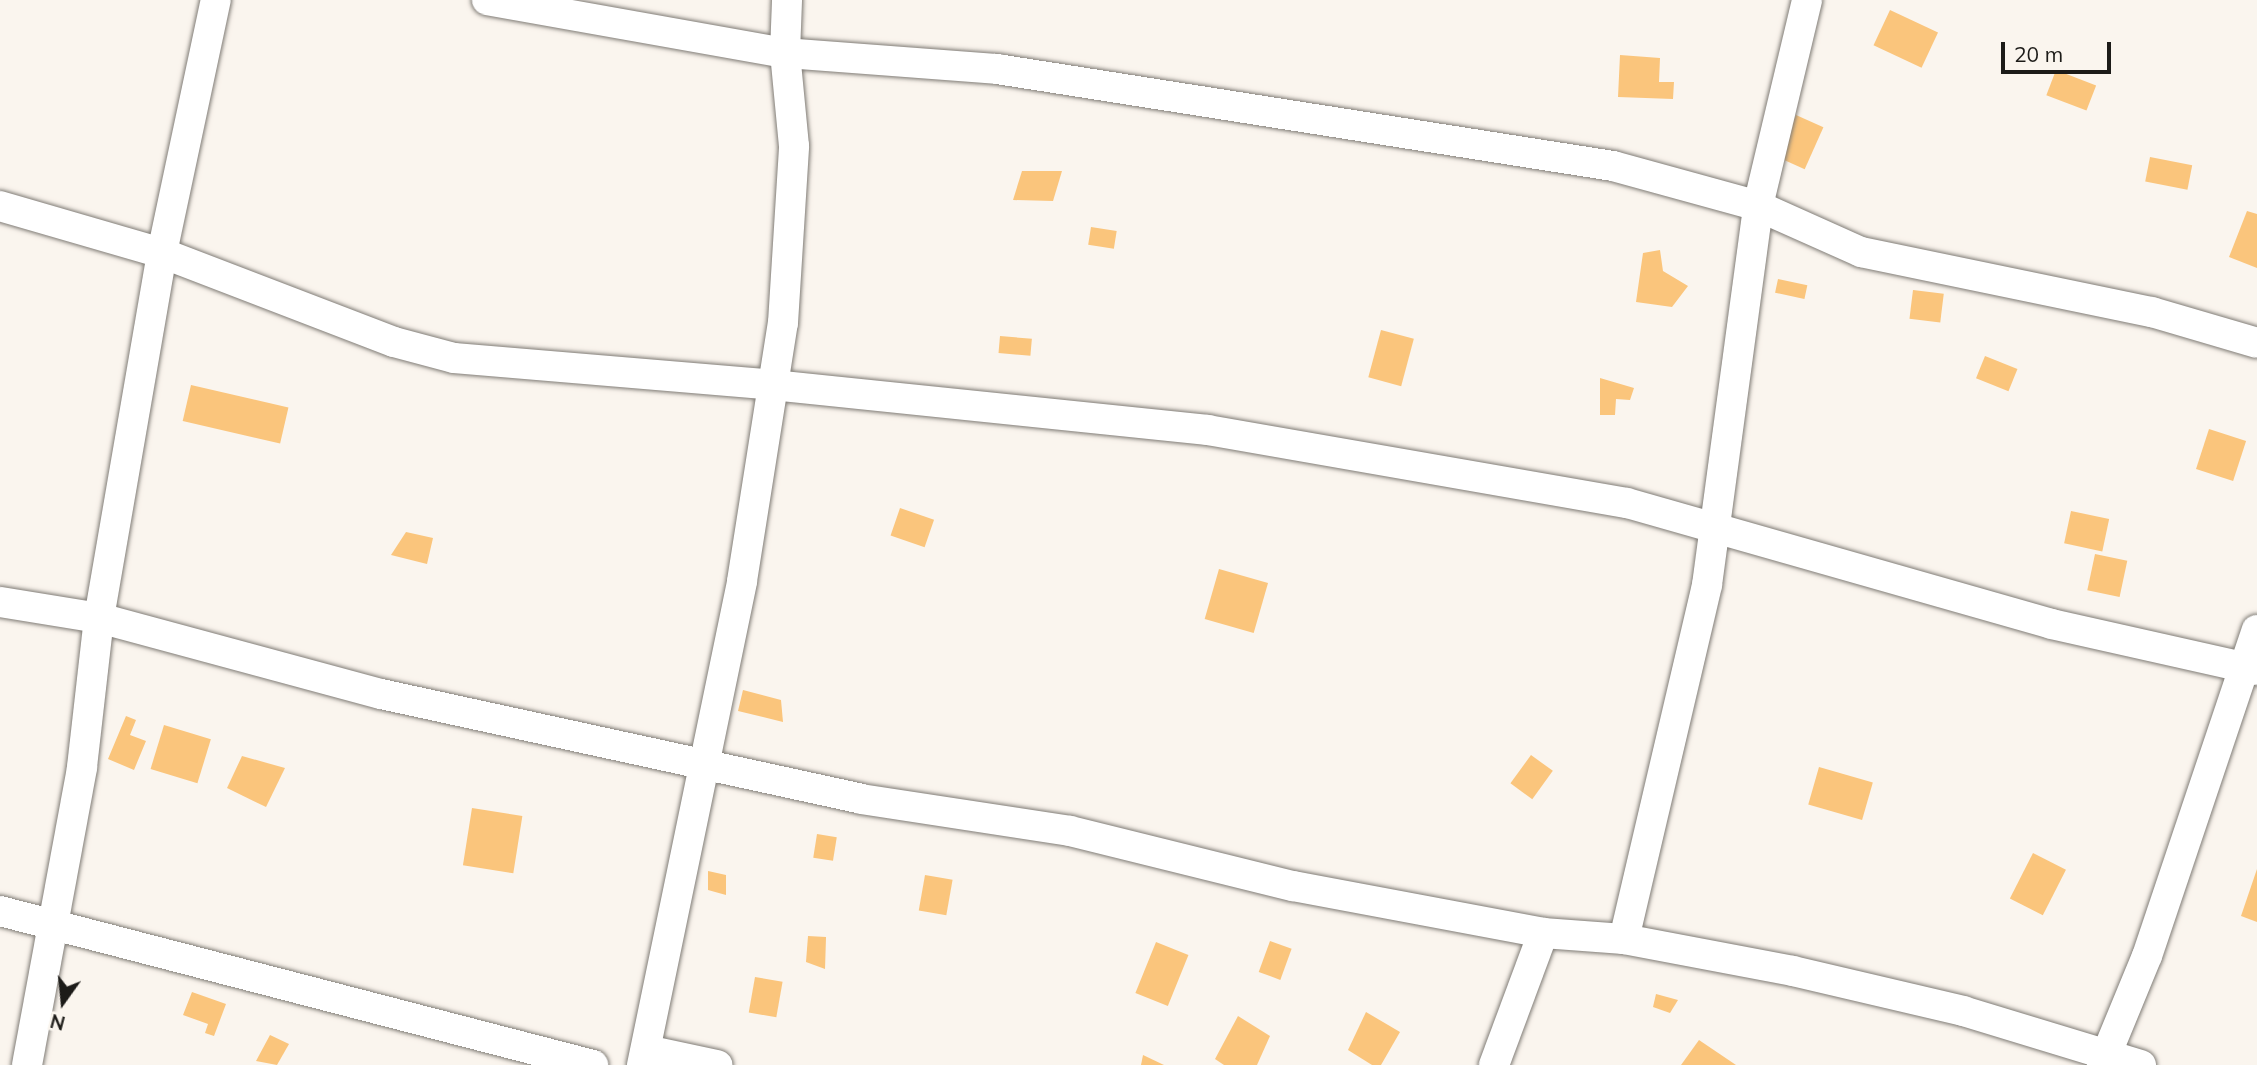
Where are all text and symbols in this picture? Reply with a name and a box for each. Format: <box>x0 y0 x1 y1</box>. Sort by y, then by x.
scale bar <box>2005 28 2115 72</box>
text: 20 m <box>2014 41 2063 67</box>
north arrow <box>28 967 98 1037</box>
text: N <box>48 1009 68 1036</box>

